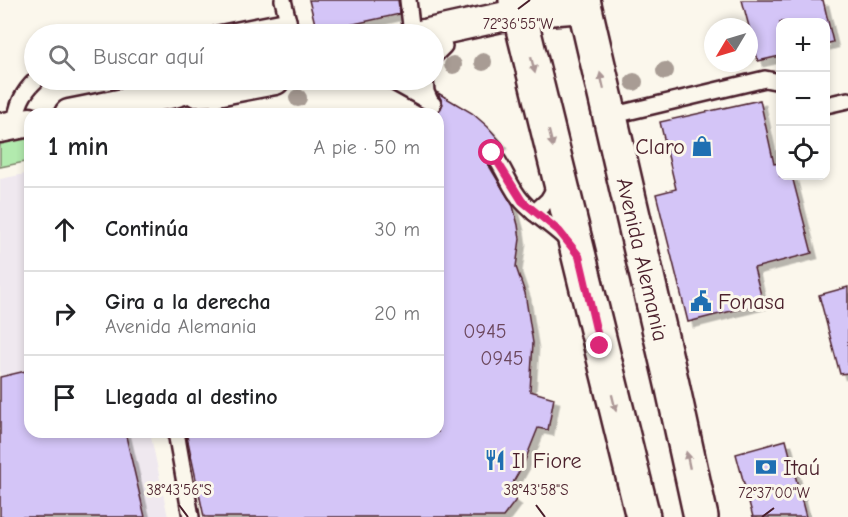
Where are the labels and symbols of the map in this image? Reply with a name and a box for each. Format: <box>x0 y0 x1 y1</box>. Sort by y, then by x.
text: 72°36'55"W <box>483 15 553 33</box>
north arrow <box>704 18 758 72</box>
one-way arrow <box>529 56 539 74</box>
one-way arrow <box>597 72 607 90</box>
one-way arrow <box>547 130 557 148</box>
place label: Claro <box>635 134 685 160</box>
shop icon: Claro <box>690 134 714 158</box>
route start <box>478 139 504 165</box>
street label: Avenida Alemania <box>611 175 674 344</box>
public building icon: Fonasa <box>689 289 713 313</box>
place label: Fonasa <box>718 289 785 315</box>
house number: 0945 <box>463 320 507 343</box>
route end <box>586 332 612 358</box>
house number: 0945 <box>480 347 524 370</box>
one-way arrow <box>610 394 620 412</box>
restaurant icon: Il Fiore <box>483 448 507 472</box>
place label: Il Fiore <box>512 448 581 474</box>
one-way arrow <box>683 451 693 469</box>
bank icon: Itaú <box>754 455 778 479</box>
place label: Itaú <box>783 455 820 481</box>
text: 38°43'56"S <box>146 481 212 499</box>
text: 38°43'58"S <box>503 481 569 499</box>
text: 72°37'00"W <box>738 484 810 502</box>

